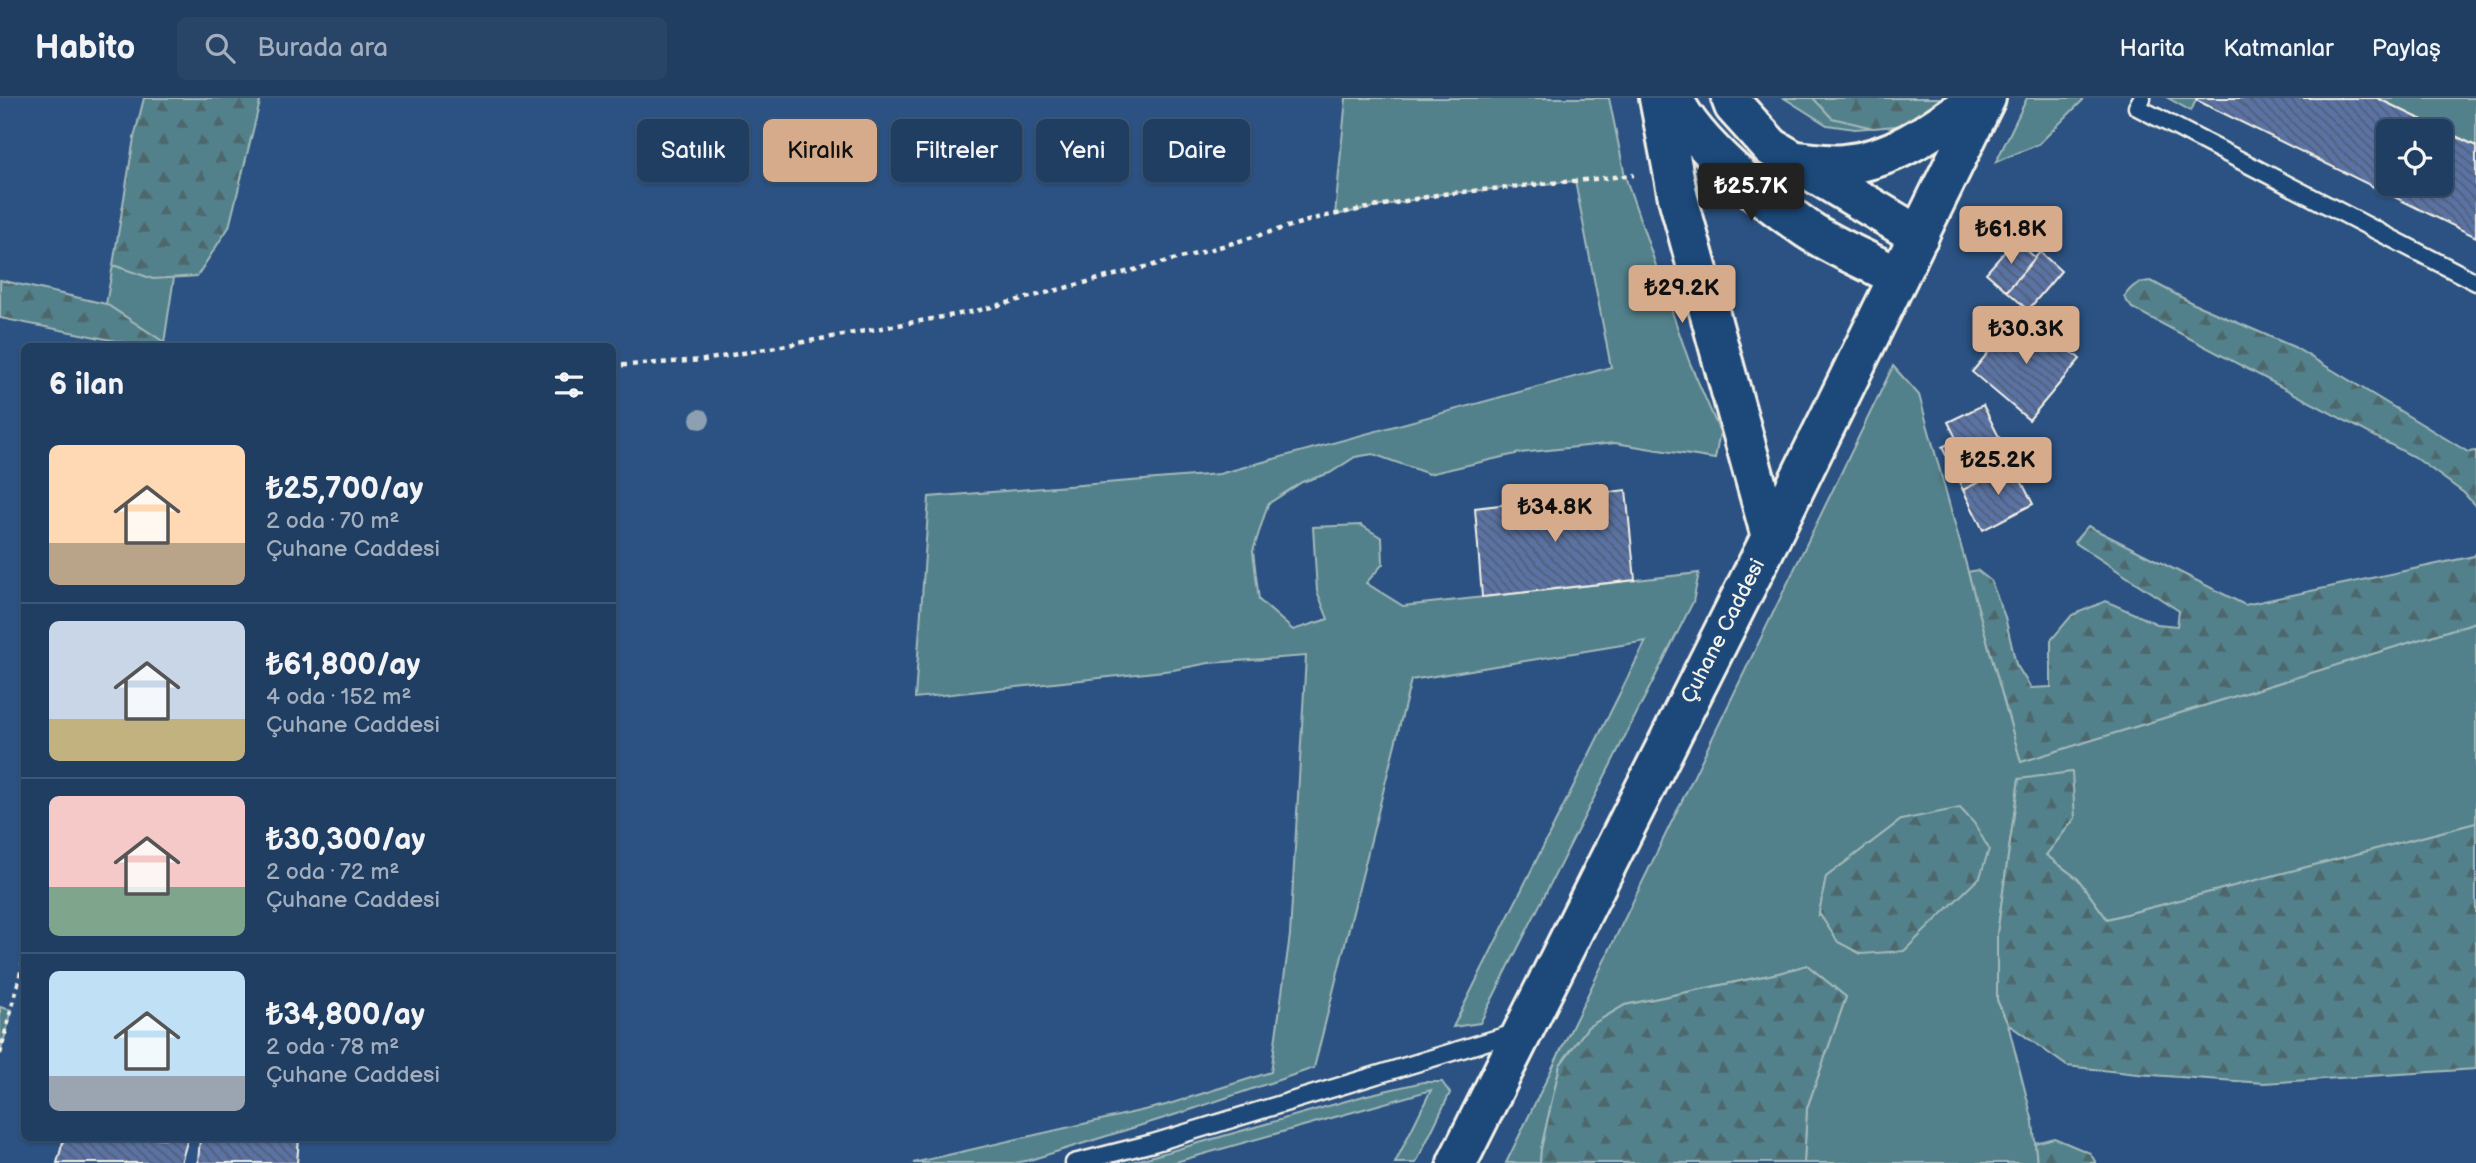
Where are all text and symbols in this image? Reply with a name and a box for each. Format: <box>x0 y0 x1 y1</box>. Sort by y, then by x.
search box <box>177 17 667 80</box>
text: Habito <box>35 28 135 68</box>
icon: search <box>201 29 239 67</box>
text: Burada ara <box>257 33 388 64</box>
text: Harita <box>2119 34 2185 63</box>
text: Katmanlar <box>2223 34 2334 63</box>
text: Paylaş <box>2372 34 2441 63</box>
chip: Satılık <box>637 119 749 182</box>
chip: Kiralık <box>763 119 877 182</box>
chip: Filtreler <box>891 119 1022 182</box>
chip: Yeni <box>1036 119 1129 182</box>
chip: Daire <box>1143 119 1250 182</box>
map controls <box>2376 119 2453 196</box>
button: locate <box>2376 119 2453 196</box>
pin: ₺25.7K <box>1694 164 1808 223</box>
text: ₺25.7K <box>1714 172 1788 200</box>
pin: ₺61.8K <box>1954 206 2068 266</box>
text: ₺61.8K <box>1975 215 2047 243</box>
pin: ₺29.2K <box>1625 266 1739 325</box>
text: ₺29.2K <box>1645 274 1719 302</box>
pin: ₺30.3K <box>1969 306 2083 366</box>
text: ₺30.3K <box>1988 315 2064 343</box>
icon: filters <box>550 366 588 404</box>
text: 6 ilan <box>49 367 124 403</box>
pin: ₺25.2K <box>1941 438 2055 497</box>
text: ₺25.2K <box>1961 446 2035 474</box>
text: ₺25,700/ay <box>266 471 423 507</box>
icon: home <box>105 473 189 557</box>
pin: ₺34.8K <box>1498 484 1612 544</box>
text: ₺34.8K <box>1518 493 1592 521</box>
text: 2 oda · 70 m² <box>266 507 399 535</box>
text: Çuhane Caddesi <box>266 535 440 563</box>
street label: Çuhane Caddesi <box>1676 555 1770 707</box>
text: ₺61,800/ay <box>266 647 420 683</box>
icon: home <box>105 649 189 733</box>
text: 4 oda · 152 m² <box>266 683 411 711</box>
text: Çuhane Caddesi <box>266 711 440 739</box>
text: ₺30,300/ay <box>266 822 425 858</box>
icon: home <box>105 824 189 908</box>
text: 2 oda · 72 m² <box>266 858 399 886</box>
text: Çuhane Caddesi <box>266 886 440 914</box>
text: ₺34,800/ay <box>266 997 425 1033</box>
icon: home <box>105 999 189 1083</box>
text: 2 oda · 78 m² <box>266 1033 399 1061</box>
text: Çuhane Caddesi <box>266 1061 440 1089</box>

